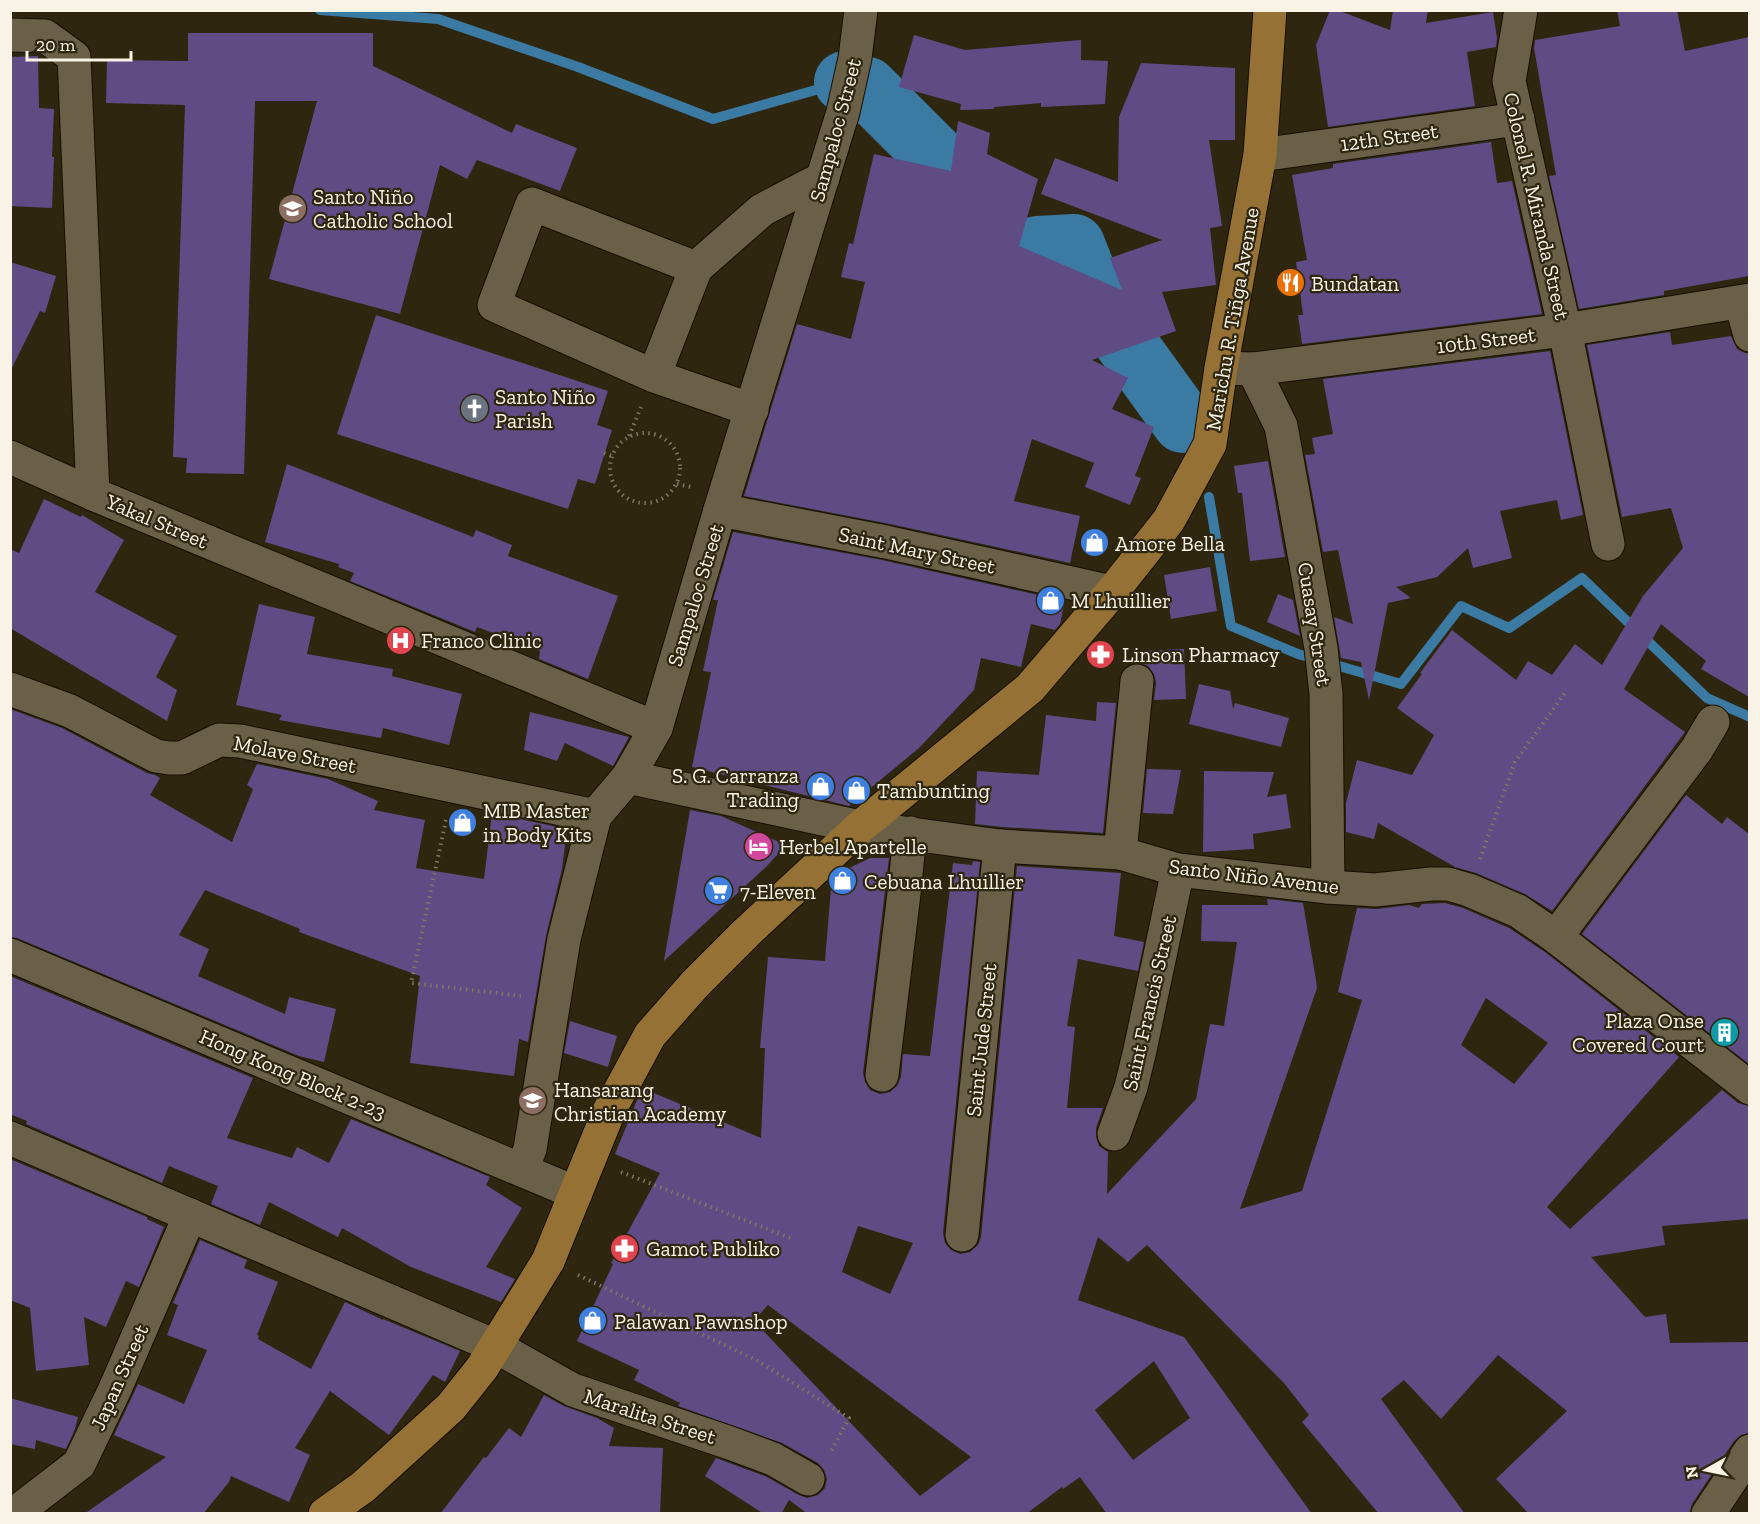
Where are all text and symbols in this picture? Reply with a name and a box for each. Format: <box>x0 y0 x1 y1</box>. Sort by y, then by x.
scale bar <box>27 24 130 62</box>
text: 20 m <box>36 34 76 56</box>
street label: Sampaloc Street <box>804 55 866 204</box>
street label: Colonel R. Miranda Street <box>1499 90 1575 322</box>
street label: 12th Street <box>1339 118 1440 156</box>
place label: Santo Niño Catholic School <box>313 184 453 233</box>
school or university icon: Santo Niño Catholic School <box>276 192 308 224</box>
street label: Marichu R. Tiñga Avenue <box>1200 205 1264 433</box>
restaurant icon: Bundatan <box>1274 267 1306 299</box>
place label: Bundatan <box>1311 271 1399 296</box>
street label: 10th Street <box>1435 321 1537 358</box>
place label: Santo Niño Parish <box>495 384 596 433</box>
church icon: Santo Niño Parish <box>458 392 490 424</box>
street label: Yakal Street <box>101 488 212 554</box>
street label: Sampaloc Street <box>662 521 729 669</box>
street label: Saint Mary Street <box>836 521 998 579</box>
shop icon: Amore Bella <box>1078 527 1110 559</box>
place label: Amore Bella <box>1115 531 1225 556</box>
street label: Cuasay Street <box>1293 560 1337 688</box>
shop icon: M Lhuillier <box>1034 584 1066 616</box>
place label: M Lhuillier <box>1071 588 1171 613</box>
hospital icon: Franco Clinic <box>384 624 416 656</box>
place label: Franco Clinic <box>421 628 542 653</box>
pharmacy icon: Linson Pharmacy <box>1085 638 1117 670</box>
place label: Linson Pharmacy <box>1122 642 1280 667</box>
street label: Molave Street <box>232 730 359 778</box>
place label: S. G. Carranza Trading <box>672 763 799 812</box>
shop icon: S. G. Carranza Trading <box>804 771 836 803</box>
shop icon: Tambunting <box>840 774 872 806</box>
place label: Tambunting <box>877 778 990 803</box>
place label: MIB Master in Body Kits <box>483 798 592 847</box>
shop icon: MIB Master in Body Kits <box>446 806 478 838</box>
hotel icon: Herbel Apartelle <box>742 830 774 862</box>
place label: Herbel Apartelle <box>779 834 927 859</box>
street label: Santo Niño Avenue <box>1168 853 1341 899</box>
shop icon: Cebuana Lhuillier <box>827 865 859 897</box>
place label: Cebuana Lhuillier <box>864 869 1024 894</box>
supermarket icon: 7-Eleven <box>703 875 735 907</box>
place label: 7-Eleven <box>740 879 816 904</box>
street label: Saint Francis Street <box>1117 913 1181 1093</box>
street label: Saint Jude Street <box>961 962 1001 1118</box>
place label: Plaza Onse Covered Court <box>1572 1008 1704 1057</box>
building icon: Plaza Onse Covered Court <box>1709 1016 1741 1048</box>
street label: Hong Kong Block 2-23 <box>196 1023 390 1125</box>
place label: Hansarang Christian Academy <box>554 1077 726 1126</box>
school or university icon: Hansarang Christian Academy <box>517 1085 549 1117</box>
pharmacy icon: Gamot Publiko <box>609 1232 641 1264</box>
place label: Gamot Publiko <box>646 1236 780 1261</box>
shop icon: Palawan Pawnshop <box>577 1305 609 1337</box>
place label: Palawan Pawnshop <box>614 1309 788 1334</box>
street label: Japan Street <box>85 1320 153 1434</box>
street label: Maralita Street <box>581 1383 719 1449</box>
north arrow <box>1676 1440 1736 1500</box>
text: N <box>1681 1465 1702 1480</box>

